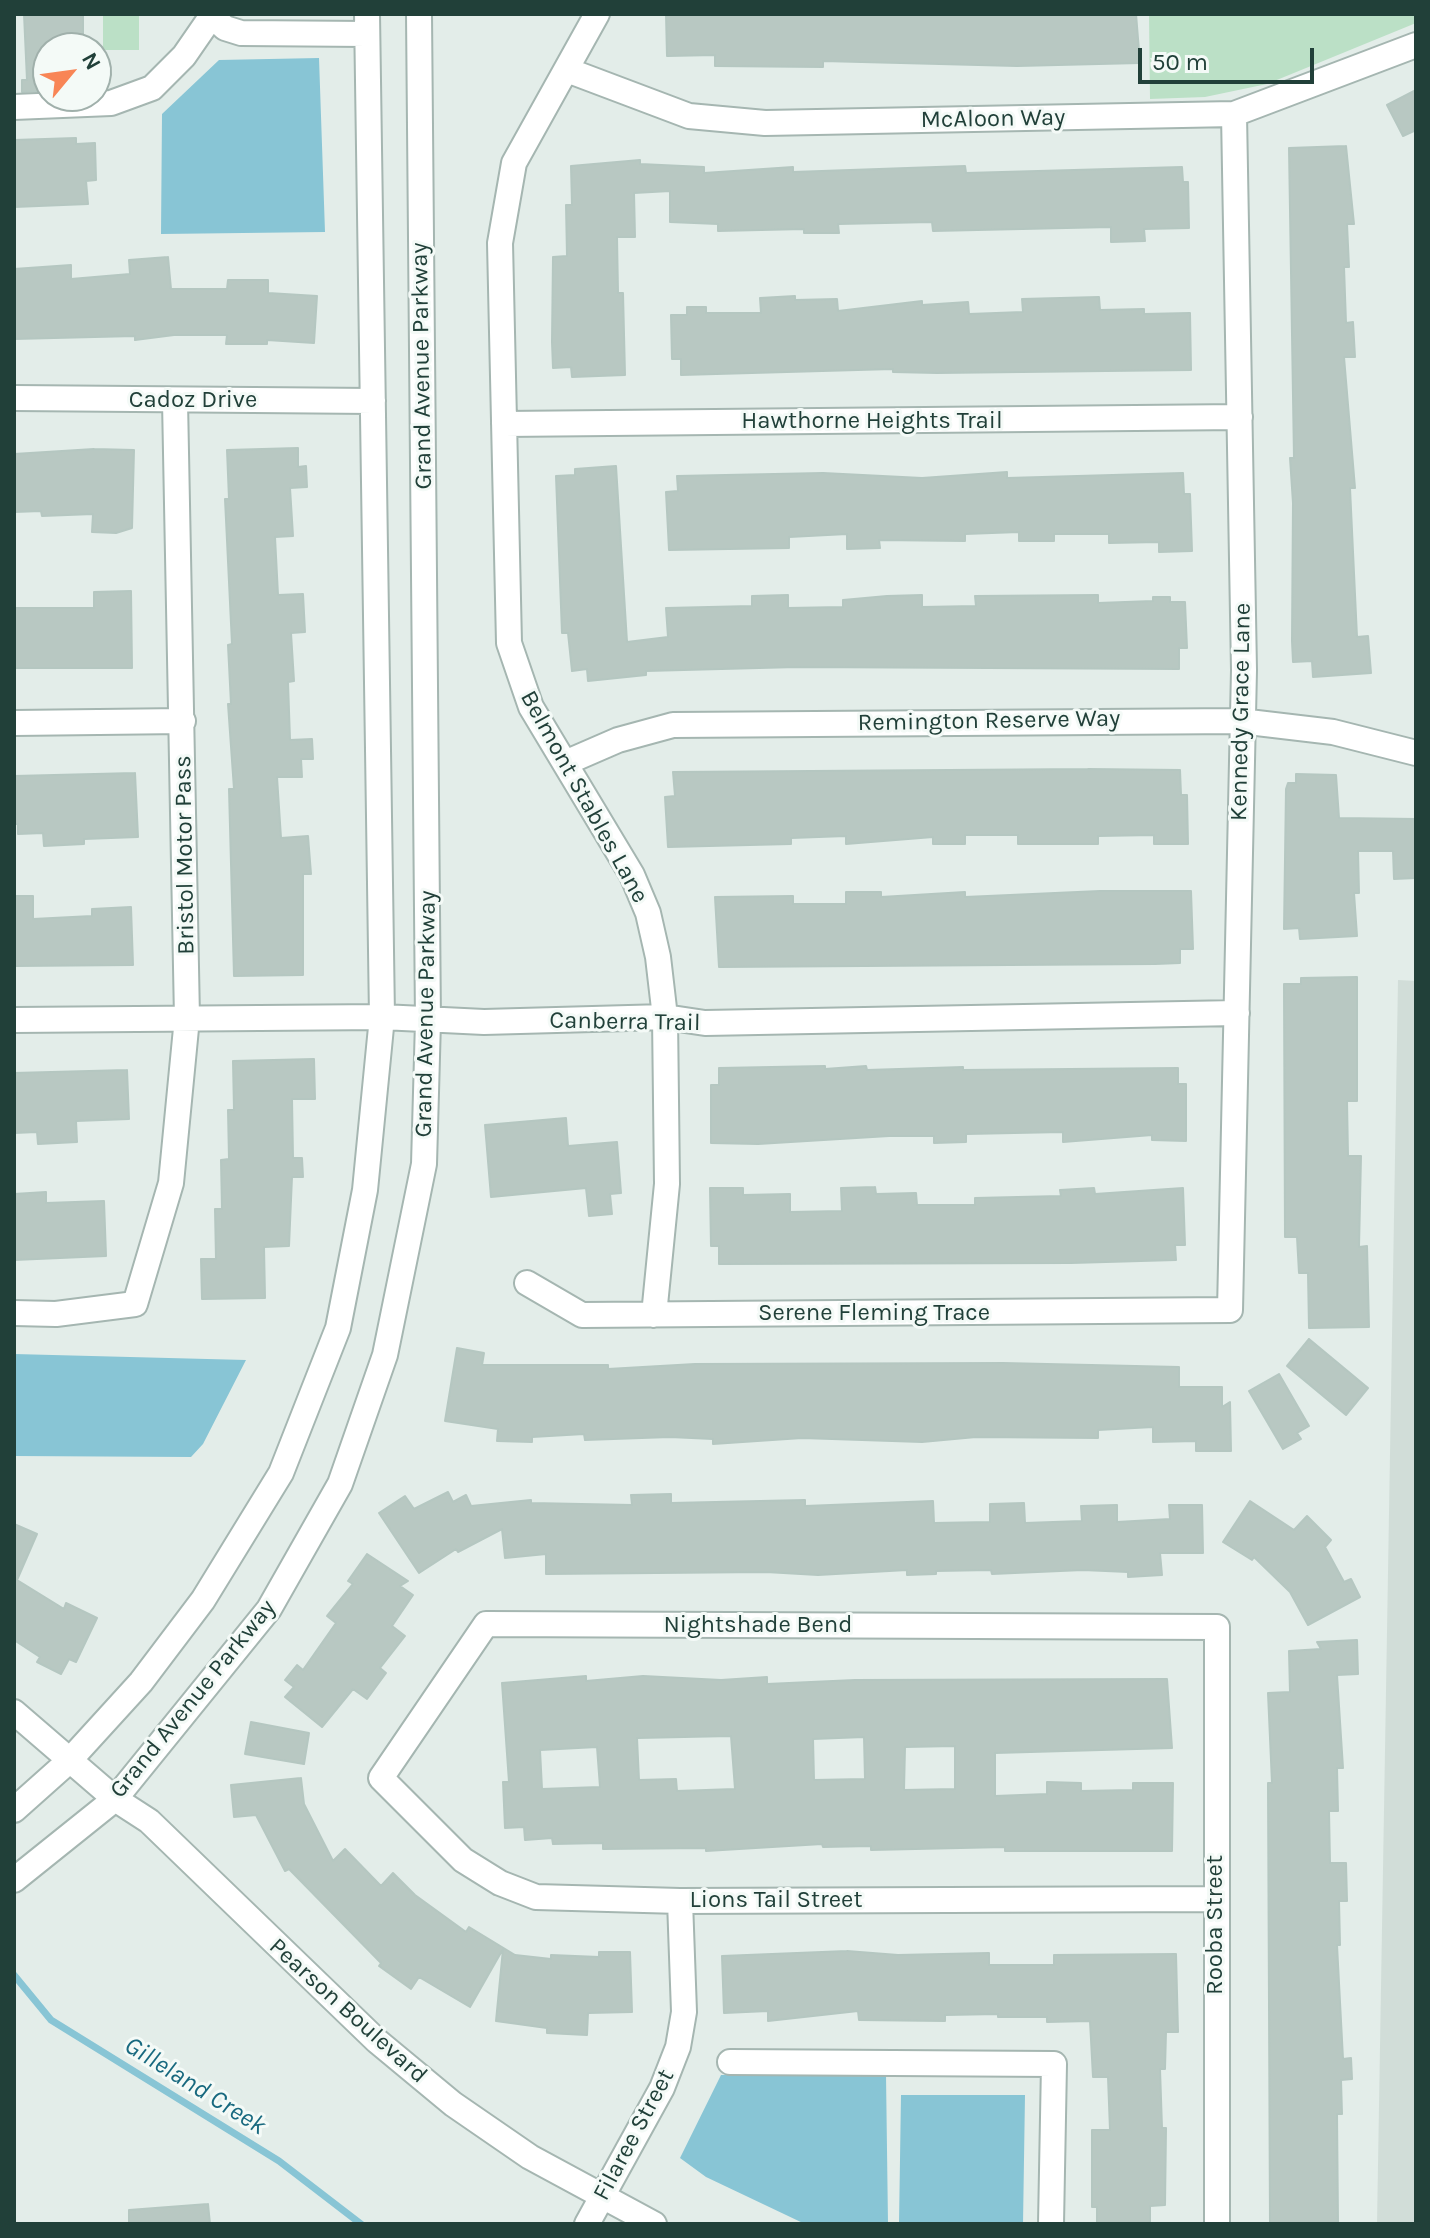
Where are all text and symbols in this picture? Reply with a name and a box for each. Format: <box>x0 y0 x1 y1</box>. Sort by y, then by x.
north arrow <box>32 32 112 112</box>
scale bar <box>1142 32 1318 82</box>
text: N <box>76 48 106 75</box>
text: 50 m <box>1152 48 1208 76</box>
street label: McAloon Way <box>920 103 1066 135</box>
street label: Grand Avenue Parkway <box>405 242 439 490</box>
street label: Cadoz Drive <box>129 386 257 414</box>
street label: Hawthorne Heights Trail <box>741 407 1003 435</box>
street label: Kennedy Grace Lane <box>1225 603 1257 821</box>
street label: Belmont Stables Lane <box>514 686 654 908</box>
street label: Remington Reserve Way <box>857 704 1121 738</box>
street label: Bristol Motor Pass <box>169 755 201 955</box>
street label: Grand Avenue Parkway <box>409 890 443 1138</box>
street label: Canberra Trail <box>549 1006 701 1038</box>
street label: Serene Fleming Trace <box>758 1299 990 1327</box>
street label: Grand Avenue Parkway <box>104 1594 282 1804</box>
street label: Nightshade Bend <box>663 1611 853 1639</box>
street label: Rooba Street <box>1201 1855 1229 1995</box>
street label: Lions Tail Street <box>690 1886 862 1914</box>
street label: Pearson Boulevard <box>263 1932 433 2090</box>
water label: Gilleland Creek <box>118 2030 272 2142</box>
street label: Filaree Street <box>587 2064 681 2206</box>

